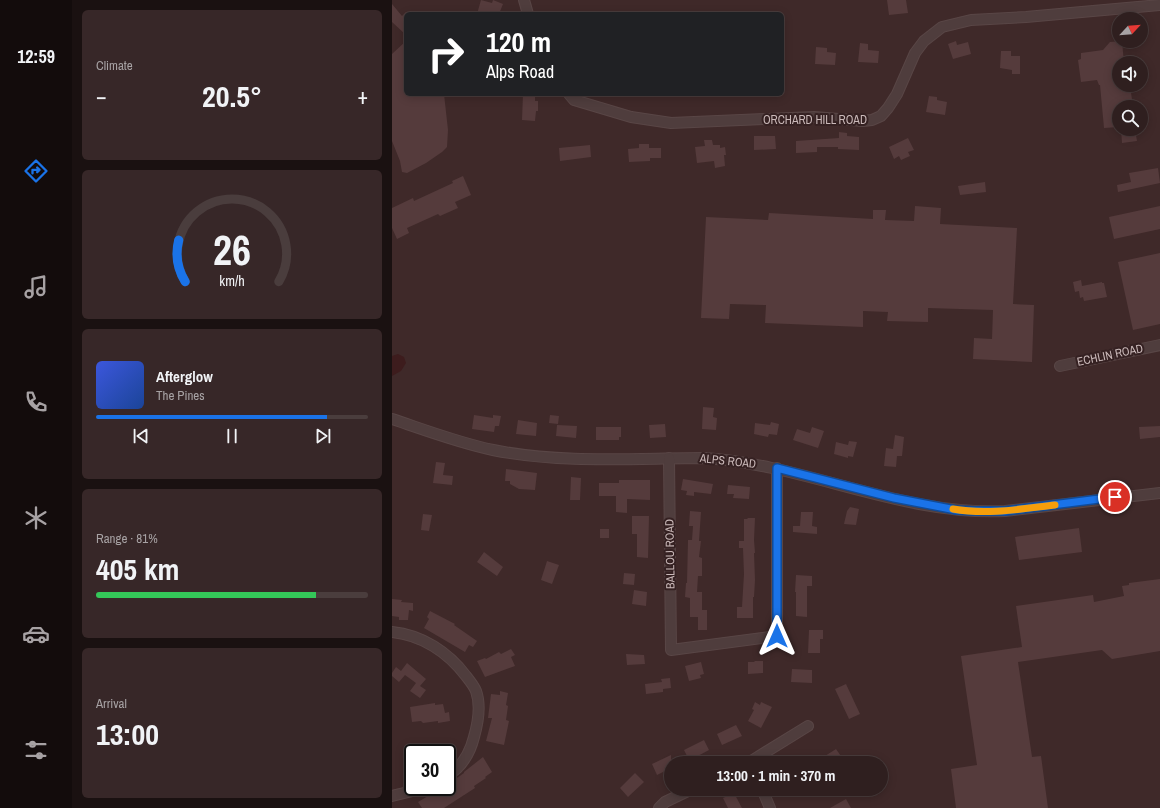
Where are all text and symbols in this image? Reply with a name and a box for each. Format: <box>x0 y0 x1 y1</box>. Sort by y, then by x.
north arrow <box>1112 12 1148 48</box>
map controls <box>1112 12 1148 136</box>
text: 120 m <box>486 23 551 61</box>
icon: right <box>420 28 472 80</box>
text: 12:59 <box>17 44 55 69</box>
button: sound <box>1112 56 1148 92</box>
text: Climate <box>96 57 133 74</box>
text: Alps Road <box>486 59 554 84</box>
text: 20.5° <box>202 76 262 116</box>
text: − <box>96 81 107 111</box>
text: + <box>357 81 368 111</box>
button: search <box>1112 100 1148 136</box>
street label: ORCHARD HILL ROAD <box>763 112 867 128</box>
icon: directions <box>22 157 50 185</box>
text: 26 <box>213 222 251 278</box>
text: km/h <box>219 271 245 290</box>
icon: music <box>22 273 50 301</box>
street label: ECHLIN ROAD <box>1075 340 1145 370</box>
text: Afterglow <box>156 366 213 387</box>
text: The Pines <box>156 387 205 404</box>
icon: phone <box>22 388 50 416</box>
icon: previous <box>130 425 152 447</box>
icon: pause <box>221 425 243 447</box>
icon: next <box>312 425 334 447</box>
street label: ALPS ROAD <box>698 450 757 472</box>
pin <box>1098 480 1132 514</box>
icon: arrive <box>1104 486 1126 508</box>
icon: climate <box>22 504 50 532</box>
street label: BALLOU ROAD <box>661 519 679 589</box>
text: Range · 81% <box>96 530 158 547</box>
text: 405 km <box>96 549 179 589</box>
position arrow <box>756 615 798 657</box>
icon: car <box>22 620 50 648</box>
text: Arrival <box>96 695 127 712</box>
text: 13:00 <box>96 714 159 754</box>
icon: filters <box>22 736 50 764</box>
speed limit sign: 30 <box>404 744 456 796</box>
text: 13:00 · 1 min · 370 m <box>717 765 835 786</box>

